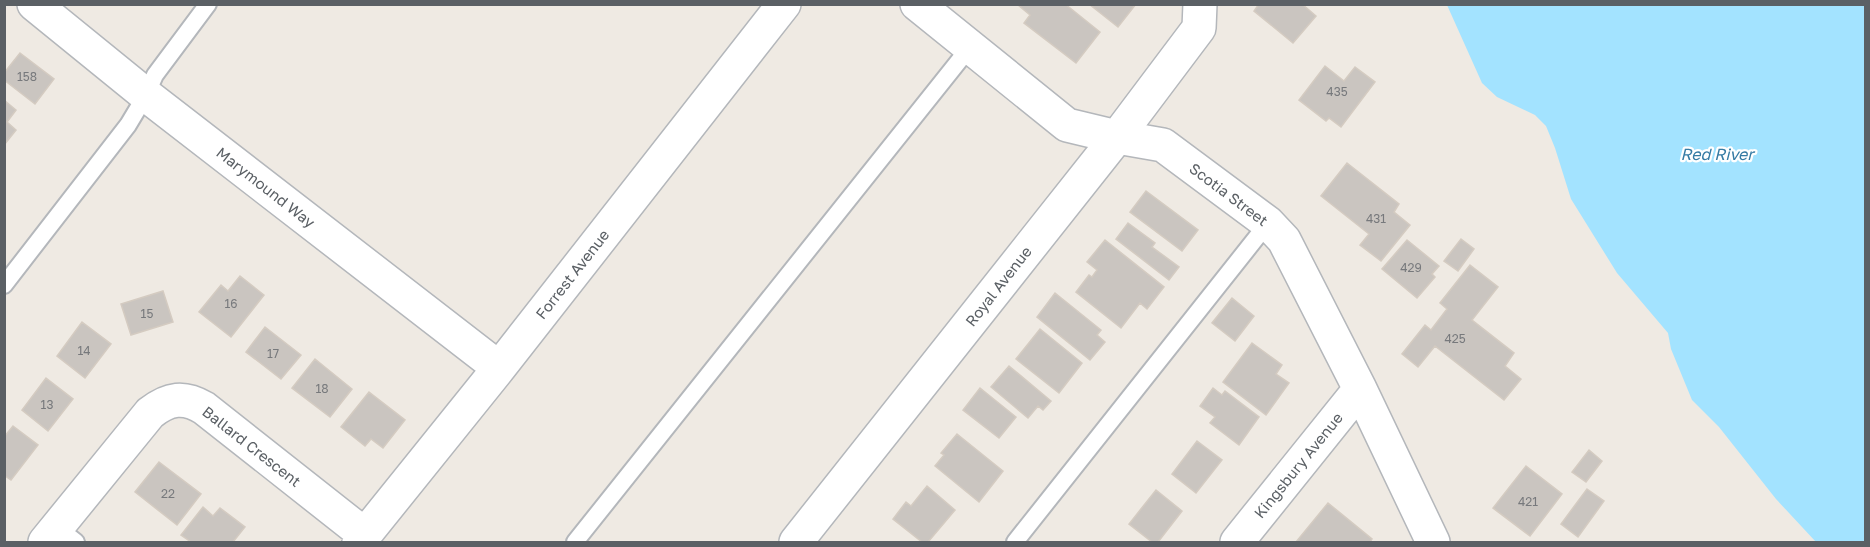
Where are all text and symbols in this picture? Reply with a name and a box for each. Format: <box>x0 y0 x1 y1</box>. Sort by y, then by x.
house number: 158 <box>17 69 37 84</box>
house number: 435 <box>1326 84 1348 99</box>
street label: Marymound Way <box>213 143 319 231</box>
water label: Red River <box>1680 144 1756 164</box>
street label: Scotia Street <box>1186 159 1272 229</box>
house number: 431 <box>1366 211 1386 226</box>
street label: Forrest Avenue <box>531 225 613 322</box>
street label: Royal Avenue <box>961 242 1035 330</box>
house number: 429 <box>1400 260 1422 275</box>
house number: 16 <box>224 296 238 311</box>
house number: 15 <box>141 306 153 321</box>
house number: 425 <box>1444 331 1466 346</box>
house number: 14 <box>77 343 91 358</box>
house number: 17 <box>267 346 279 361</box>
house number: 18 <box>315 381 329 396</box>
house number: 13 <box>41 397 53 412</box>
street label: Ballard Crescent <box>199 402 305 490</box>
street label: Kingsbury Avenue <box>1250 408 1346 521</box>
house number: 22 <box>161 486 175 501</box>
house number: 421 <box>1518 494 1538 509</box>

